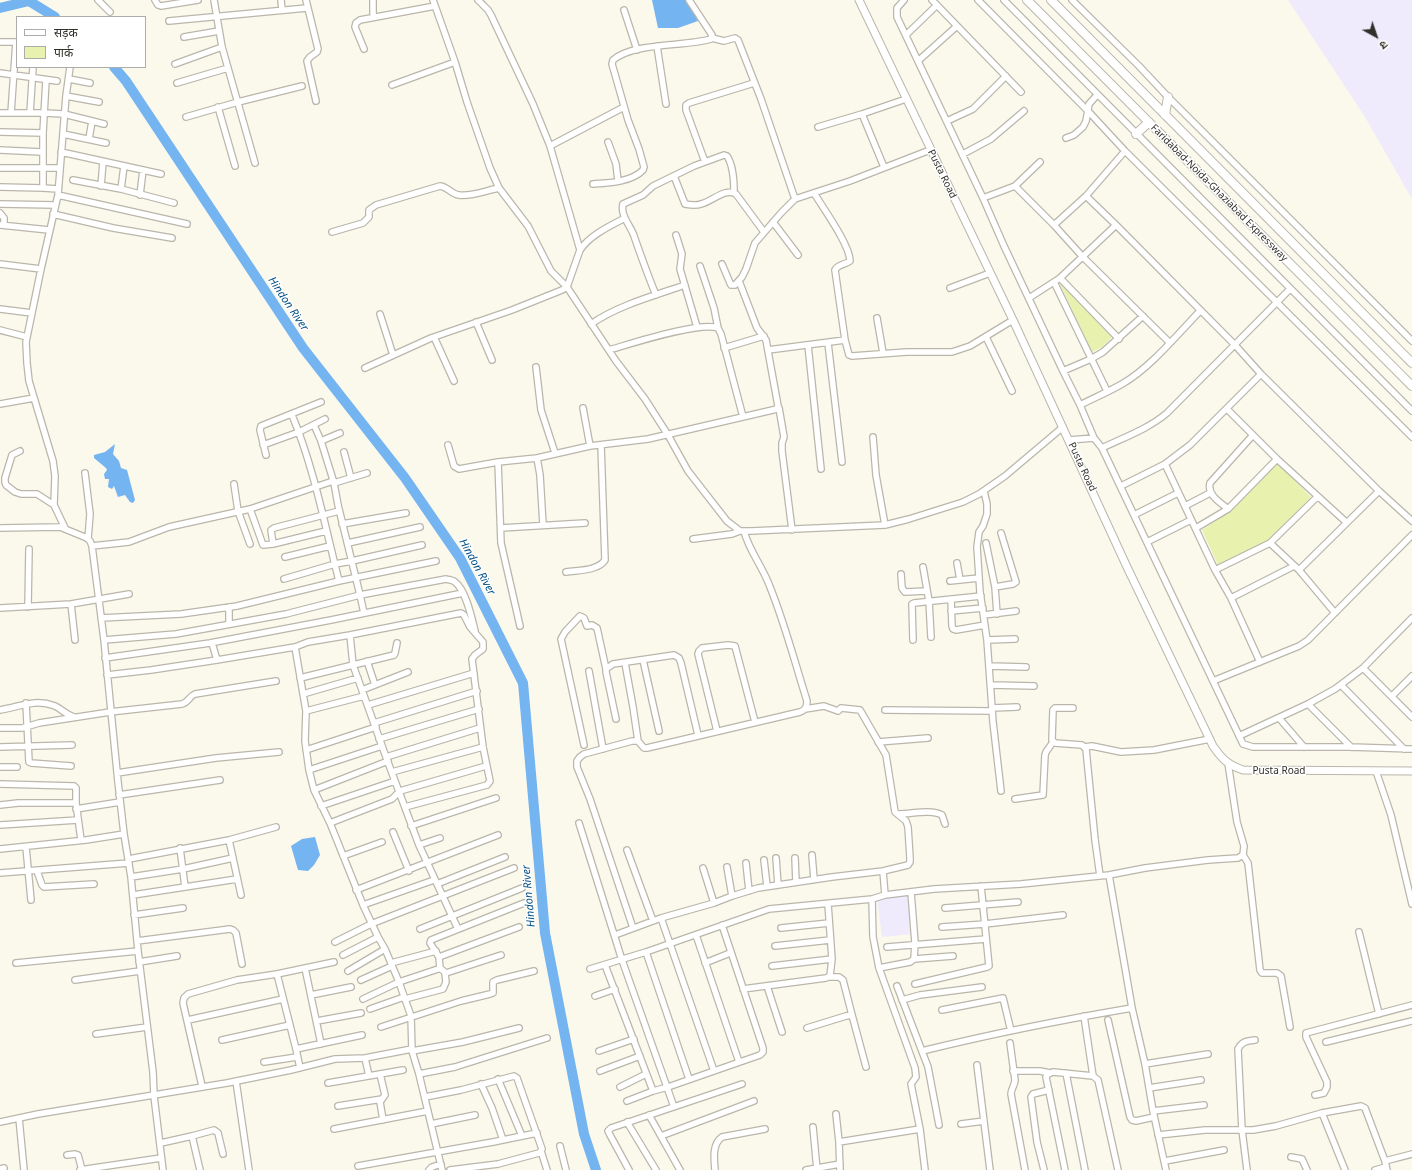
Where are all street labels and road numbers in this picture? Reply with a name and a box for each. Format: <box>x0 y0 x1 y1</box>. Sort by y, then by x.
street label: Faridabad-Noida-Ghaziabad Expressway <box>1148 122 1290 264</box>
street label: Pusta Road <box>925 148 959 200</box>
street label: Pusta Road <box>1065 441 1099 493</box>
street label: Pusta Road <box>1253 765 1305 777</box>

